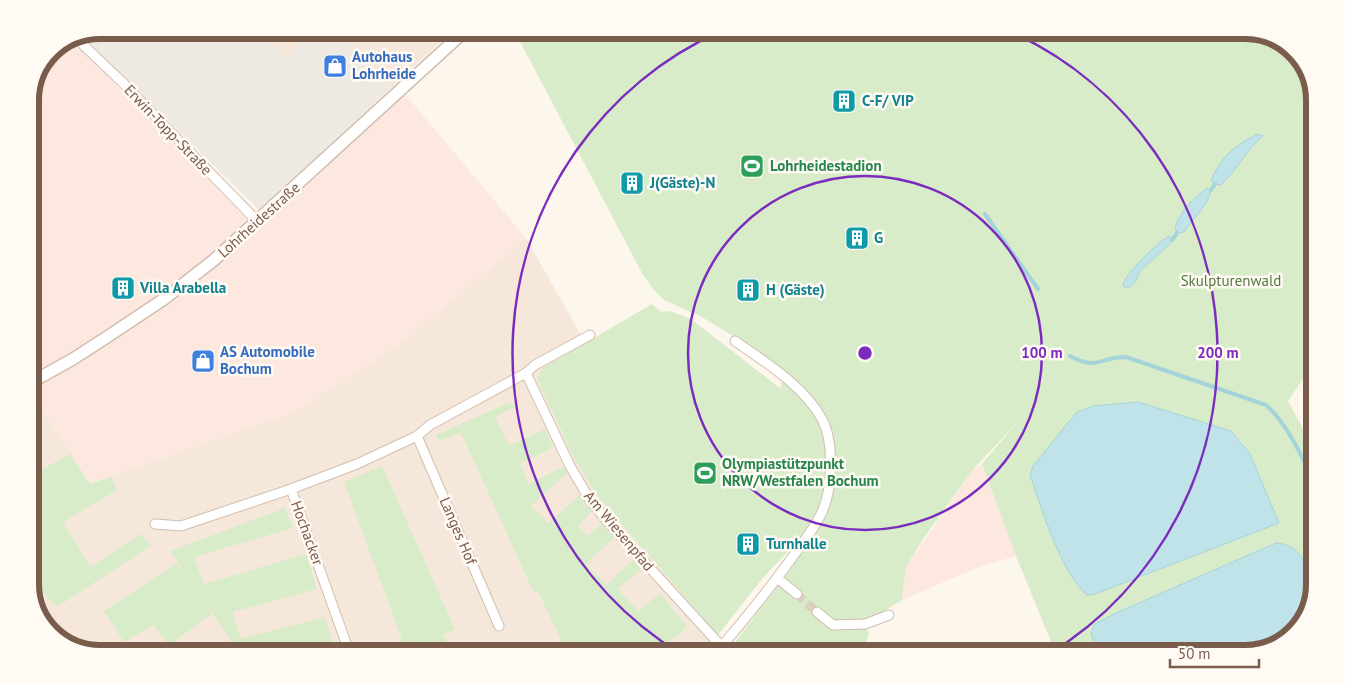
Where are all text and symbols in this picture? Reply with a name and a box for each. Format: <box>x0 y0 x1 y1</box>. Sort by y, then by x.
place label: Autohaus Lohrheide <box>352 47 417 83</box>
shop icon: Autohaus Lohrheide <box>322 53 348 79</box>
street label: Erwin-Topp-Straße <box>120 80 216 179</box>
building icon: C-F/ VIP <box>831 88 857 114</box>
place label: C-F/ VIP <box>862 91 914 110</box>
sports icon: Lohrheidestadion <box>739 153 765 179</box>
place label: Lohrheidestadion <box>770 156 882 175</box>
building icon: J(Gäste)-N <box>619 170 645 196</box>
place label: J(Gäste)-N <box>649 173 715 192</box>
street label: Lohrheidestraße <box>214 178 304 262</box>
building icon: G <box>844 225 870 251</box>
place label: G <box>874 228 883 247</box>
park label: Skulpturenwald <box>1181 271 1281 290</box>
building icon: Villa Arabella <box>110 275 136 301</box>
building icon: H (Gäste) <box>735 277 761 303</box>
place label: Villa Arabella <box>139 278 226 297</box>
place label: H (Gäste) <box>766 280 825 299</box>
place label: AS Automobile Bochum <box>220 342 315 378</box>
text: 100 m <box>1021 343 1063 362</box>
text: 200 m <box>1197 343 1239 362</box>
centre of rings <box>856 344 874 362</box>
shop icon: AS Automobile Bochum <box>190 348 216 374</box>
place label: Olympiastützpunkt NRW/Westfalen Bochum <box>722 454 879 490</box>
sports icon: Olympiastützpunkt NRW/Westfalen Bochum <box>692 460 718 486</box>
street label: Am Wiesenpfad <box>580 487 659 575</box>
street label: Langes Hof <box>436 494 482 569</box>
street label: Hochacker <box>287 498 328 568</box>
building icon: Turnhalle <box>735 531 761 557</box>
place label: Turnhalle <box>766 534 827 553</box>
scale bar <box>1170 636 1259 668</box>
text: 50 m <box>1178 644 1211 663</box>

